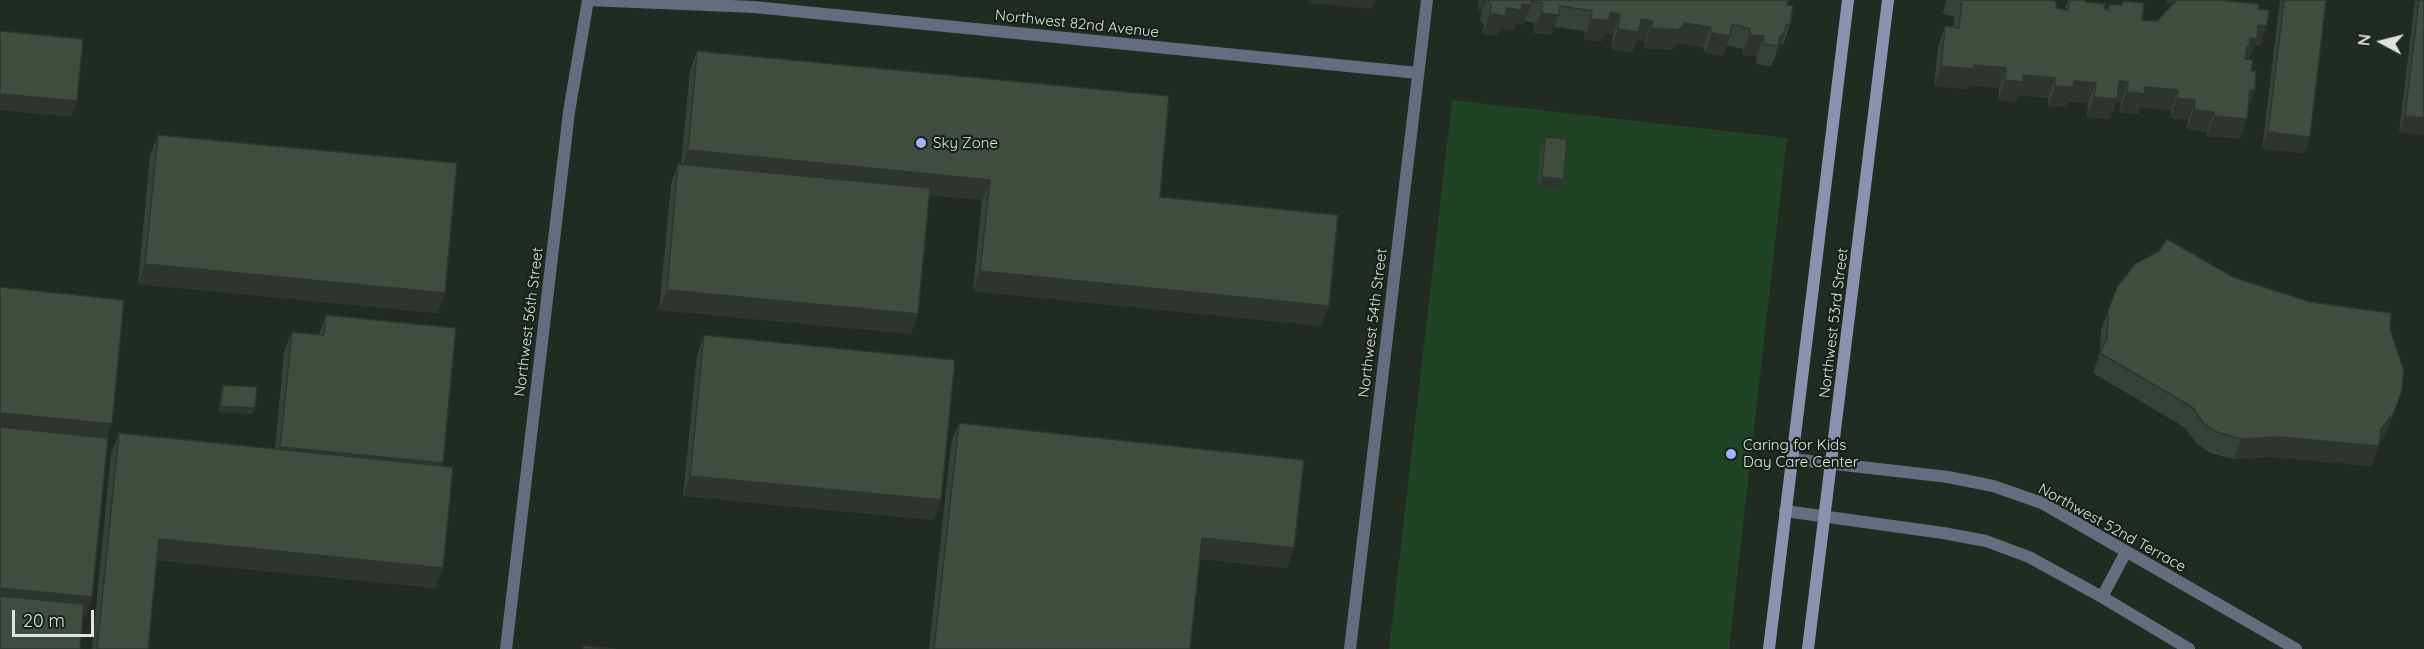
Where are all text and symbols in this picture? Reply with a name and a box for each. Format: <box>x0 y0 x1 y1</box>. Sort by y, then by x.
street label: Northwest 82nd Avenue <box>994 6 1160 42</box>
north arrow <box>2352 12 2412 72</box>
text: N <box>2353 33 2375 47</box>
place label: Sky Zone <box>933 134 998 152</box>
marker: Sky Zone <box>914 136 928 150</box>
street label: Northwest 56th Street <box>511 246 547 398</box>
street label: Northwest 54th Street <box>1355 247 1391 399</box>
street label: Northwest 53rd Street <box>1816 247 1852 399</box>
place label: Caring for Kids Day Care Center <box>1743 436 1859 471</box>
marker: Caring for Kids Day Care Center <box>1724 447 1738 461</box>
street label: Northwest 52nd Terrace <box>2035 480 2189 576</box>
scale bar <box>15 598 98 636</box>
text: 20 m <box>23 609 65 632</box>

